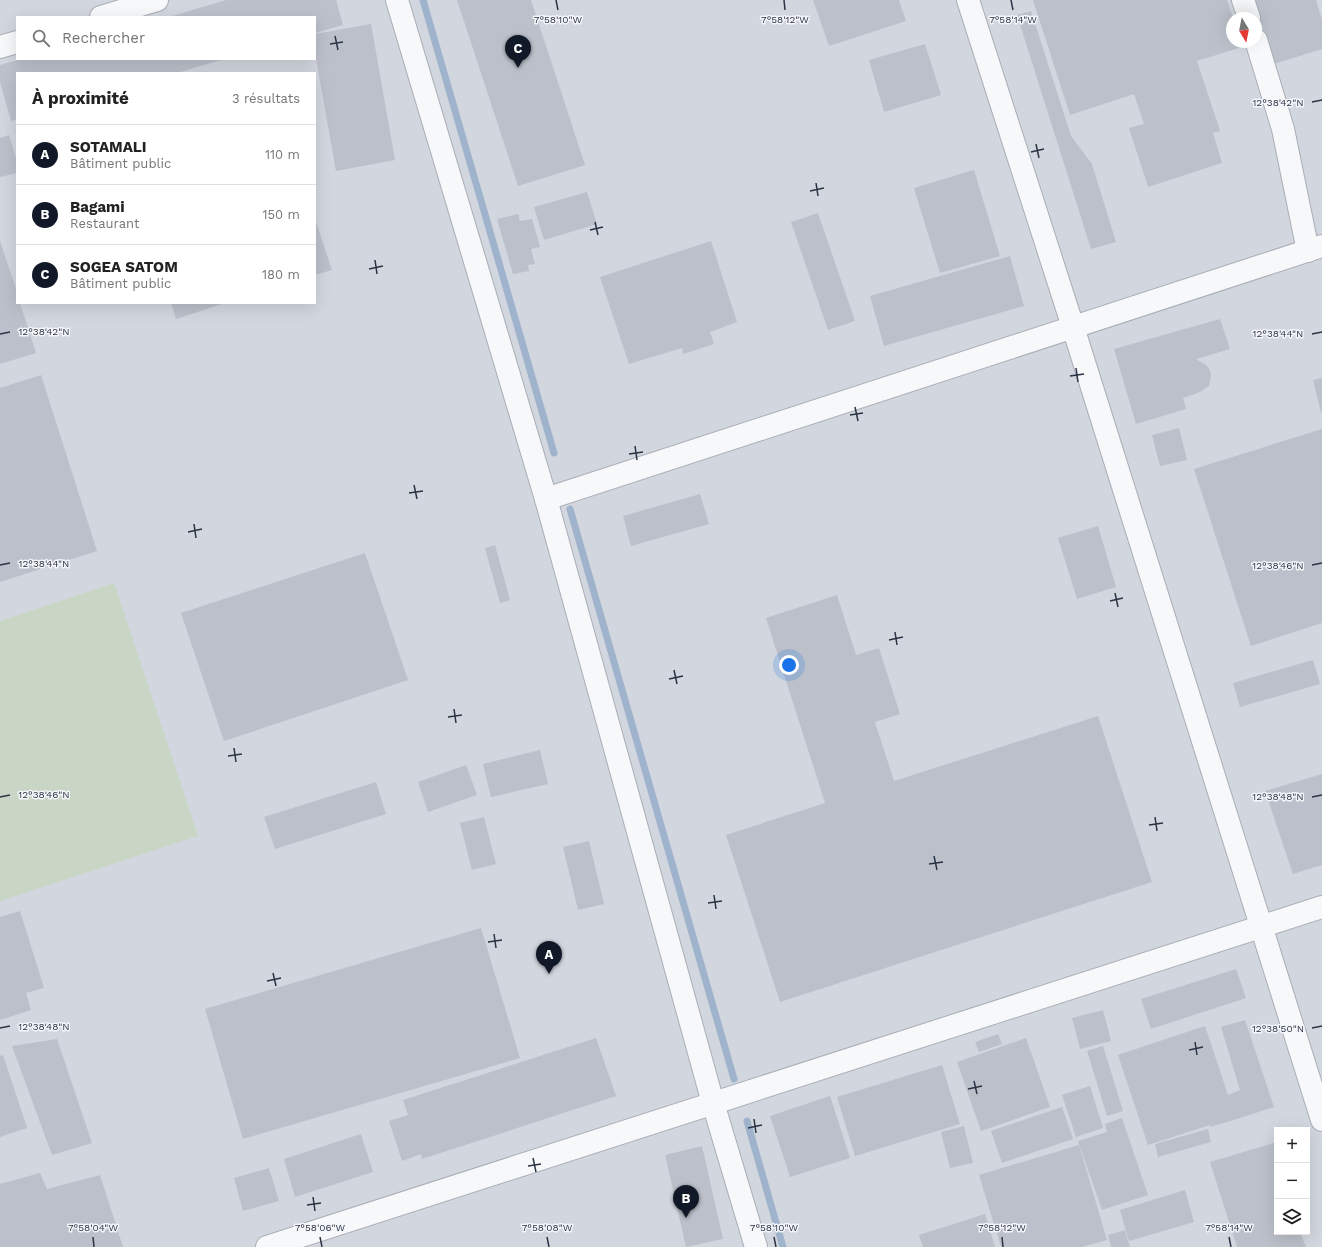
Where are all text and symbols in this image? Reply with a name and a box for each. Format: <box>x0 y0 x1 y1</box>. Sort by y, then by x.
north arrow <box>1226 12 1262 48</box>
text: 7°58'10"W <box>534 14 583 25</box>
text: 7°58'12"W <box>761 14 809 25</box>
text: 7°58'14"W <box>989 14 1037 25</box>
search box <box>16 16 316 60</box>
icon: search <box>30 27 52 49</box>
text: Rechercher <box>62 29 145 47</box>
pin: C <box>505 35 531 68</box>
text: À proximité <box>32 88 129 108</box>
text: 3 résultats <box>232 91 300 106</box>
text: 12°38'42"N <box>1252 97 1304 108</box>
text: SOTAMALI <box>70 138 147 156</box>
text: A <box>41 147 49 162</box>
text: 110 m <box>265 147 300 162</box>
text: Bâtiment public <box>70 156 171 171</box>
text: Bagami <box>70 198 125 216</box>
text: B <box>41 207 49 222</box>
text: 150 m <box>262 207 300 222</box>
text: Restaurant <box>70 216 140 231</box>
text: SOGEA SATOM <box>70 258 178 276</box>
text: C <box>41 267 49 282</box>
text: 180 m <box>262 267 300 282</box>
text: Bâtiment public <box>70 276 171 291</box>
text: 12°38'42"N <box>18 326 70 337</box>
text: 12°38'44"N <box>1253 328 1303 339</box>
text: 12°38'44"N <box>19 558 69 569</box>
text: 12°38'46"N <box>1252 560 1304 571</box>
your location <box>779 655 799 675</box>
text: 12°38'46"N <box>18 789 70 800</box>
text: 12°38'48"N <box>1252 791 1304 802</box>
pin: A <box>536 941 562 974</box>
text: 12°38'48"N <box>18 1021 70 1032</box>
text: 12°38'50"N <box>1252 1023 1304 1034</box>
map controls <box>1274 1127 1310 1235</box>
button: + <box>1274 1127 1310 1163</box>
button: − <box>1274 1163 1310 1199</box>
pin: B <box>673 1185 699 1218</box>
button: layers <box>1274 1199 1310 1235</box>
text: 7°58'04"W <box>68 1222 118 1233</box>
text: 7°58'06"W <box>295 1222 346 1233</box>
text: 7°58'08"W <box>522 1222 573 1233</box>
text: 7°58'10"W <box>750 1222 799 1233</box>
text: 7°58'12"W <box>978 1222 1026 1233</box>
text: 7°58'14"W <box>1205 1222 1253 1233</box>

